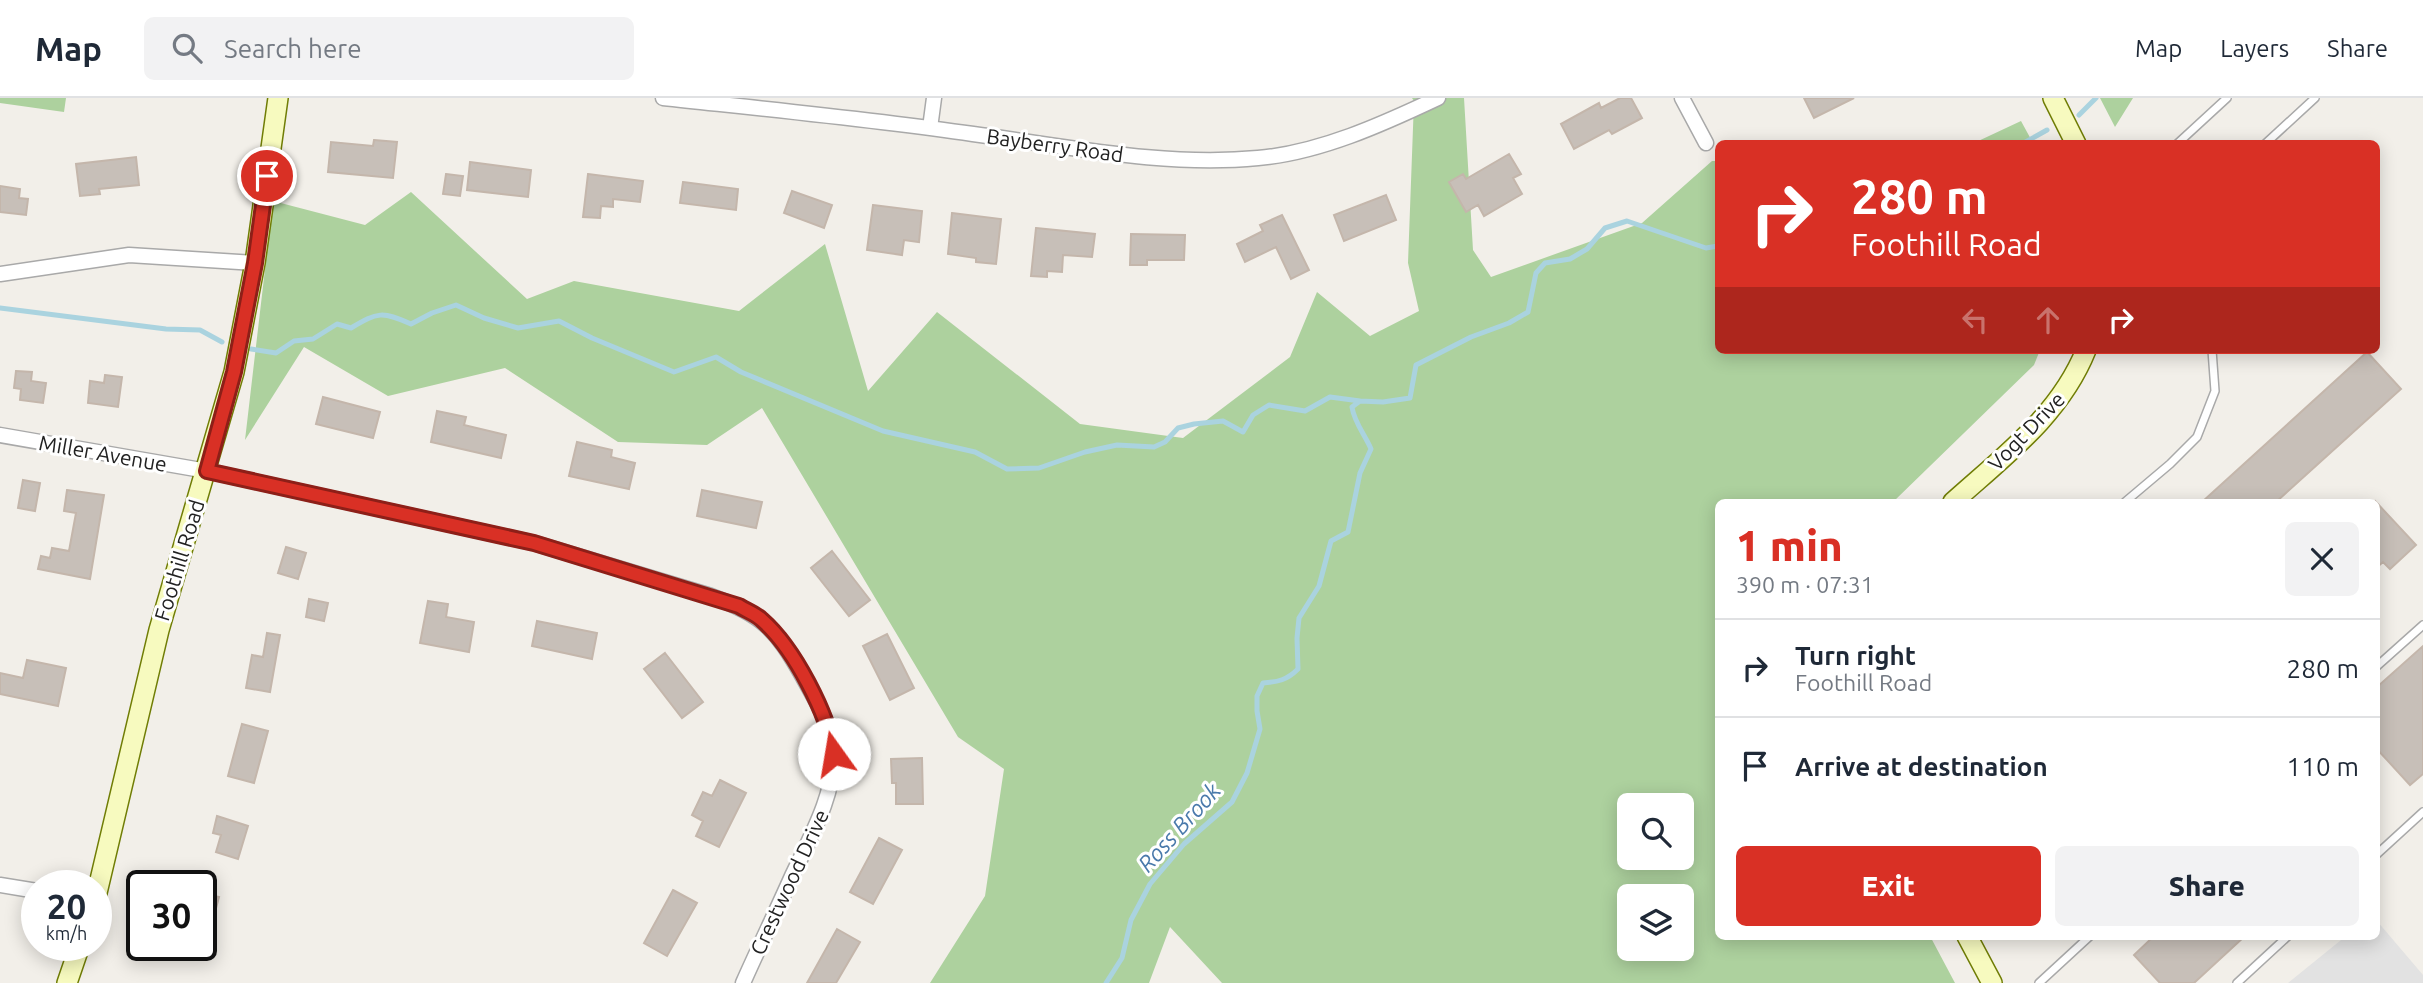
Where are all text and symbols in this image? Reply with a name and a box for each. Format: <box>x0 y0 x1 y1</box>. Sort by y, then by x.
search box <box>144 17 634 80</box>
icon: search <box>168 29 206 67</box>
text: Map <box>35 30 102 67</box>
text: Search here <box>224 34 362 63</box>
text: Map <box>2135 35 2182 62</box>
text: Layers <box>2220 35 2289 62</box>
text: Share <box>2327 35 2388 62</box>
street label: Bayberry Road <box>985 124 1125 166</box>
pin <box>237 146 297 206</box>
icon: arrive <box>248 157 286 195</box>
icon: right <box>1736 168 1827 259</box>
text: 280 m <box>1851 168 1988 223</box>
text: Foothill Road <box>1851 226 2042 262</box>
icon: left <box>1956 301 1994 339</box>
icon: ahead <box>2029 301 2067 339</box>
icon: right <box>2102 301 2140 339</box>
street label: Vogt Drive <box>1983 387 2069 475</box>
street label: Miller Avenue <box>37 430 169 476</box>
street label: Foothill Road <box>149 497 209 623</box>
text: 1 min <box>1736 522 1843 569</box>
button: close <box>2285 522 2359 596</box>
text: 390 m · 07:31 <box>1736 572 1874 597</box>
text: Turn right <box>1795 641 1916 670</box>
icon: right <box>1736 649 1774 687</box>
text: 280 m <box>2287 654 2359 683</box>
text: Foothill Road <box>1795 670 1932 695</box>
position arrow <box>797 717 871 791</box>
icon: arrive <box>1736 747 1774 785</box>
text: Arrive at destination <box>1795 752 2048 781</box>
text: 110 m <box>2287 752 2359 781</box>
water label: Ross Brook <box>1133 777 1225 876</box>
map controls <box>1617 793 1694 961</box>
button: search <box>1617 793 1694 870</box>
street label: Crestwood Drive <box>745 806 833 958</box>
button: Exit <box>1736 846 2041 926</box>
button: Share <box>2055 846 2359 926</box>
speed limit sign: 30 <box>126 870 217 961</box>
button: layers <box>1617 884 1694 961</box>
text: 20 <box>47 886 86 926</box>
text: km/h <box>46 923 87 943</box>

